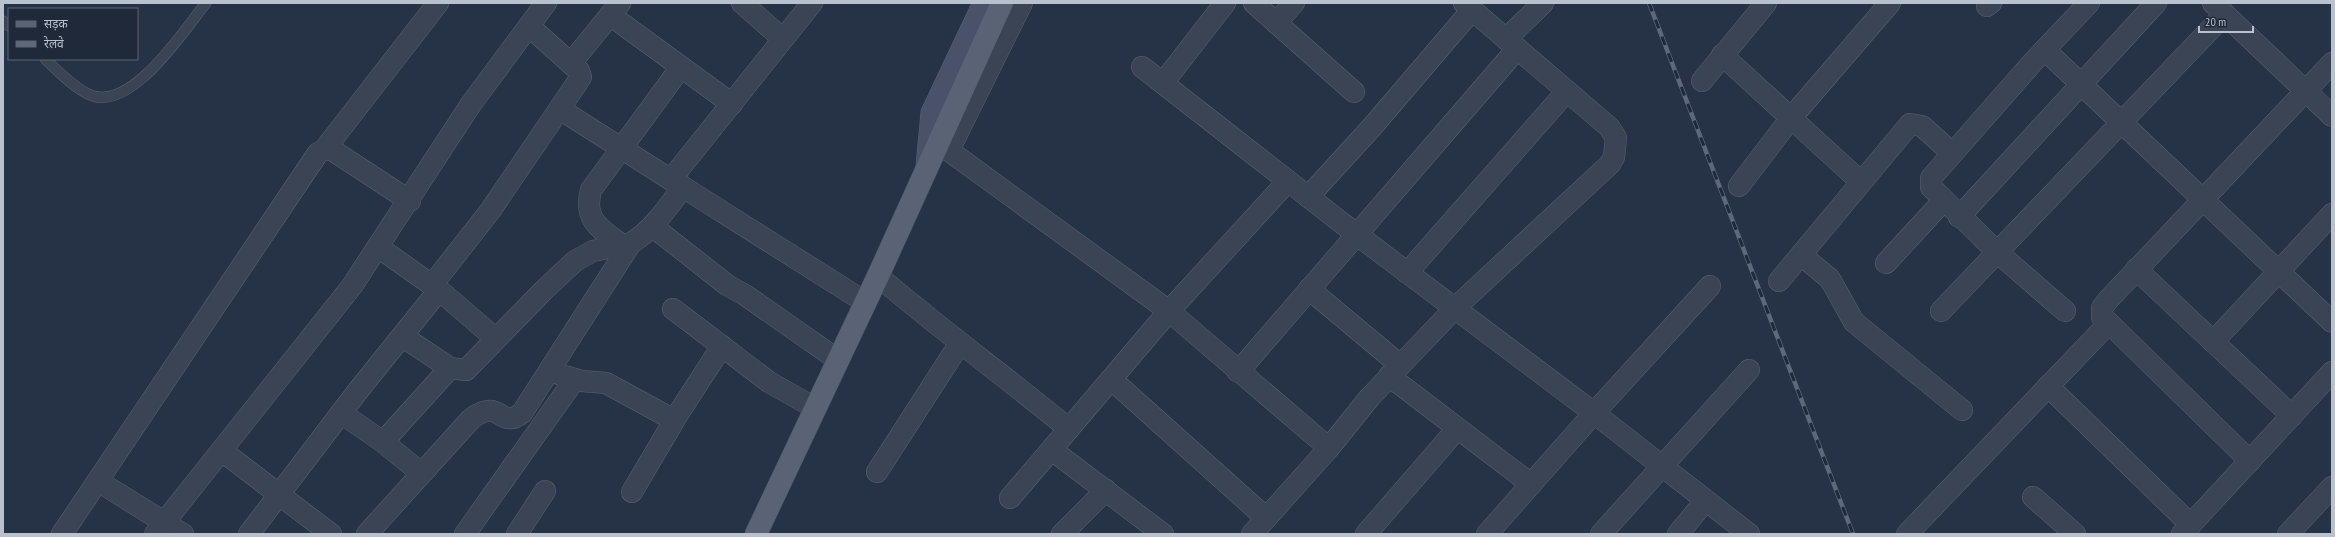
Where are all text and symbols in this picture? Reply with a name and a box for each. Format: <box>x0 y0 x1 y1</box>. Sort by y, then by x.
legend <box>8 8 138 60</box>
scale bar <box>2199 8 2253 34</box>
text: 20 m <box>2205 14 2226 29</box>
text: सड़क <box>44 16 69 31</box>
text: रेलवे <box>44 36 64 51</box>

